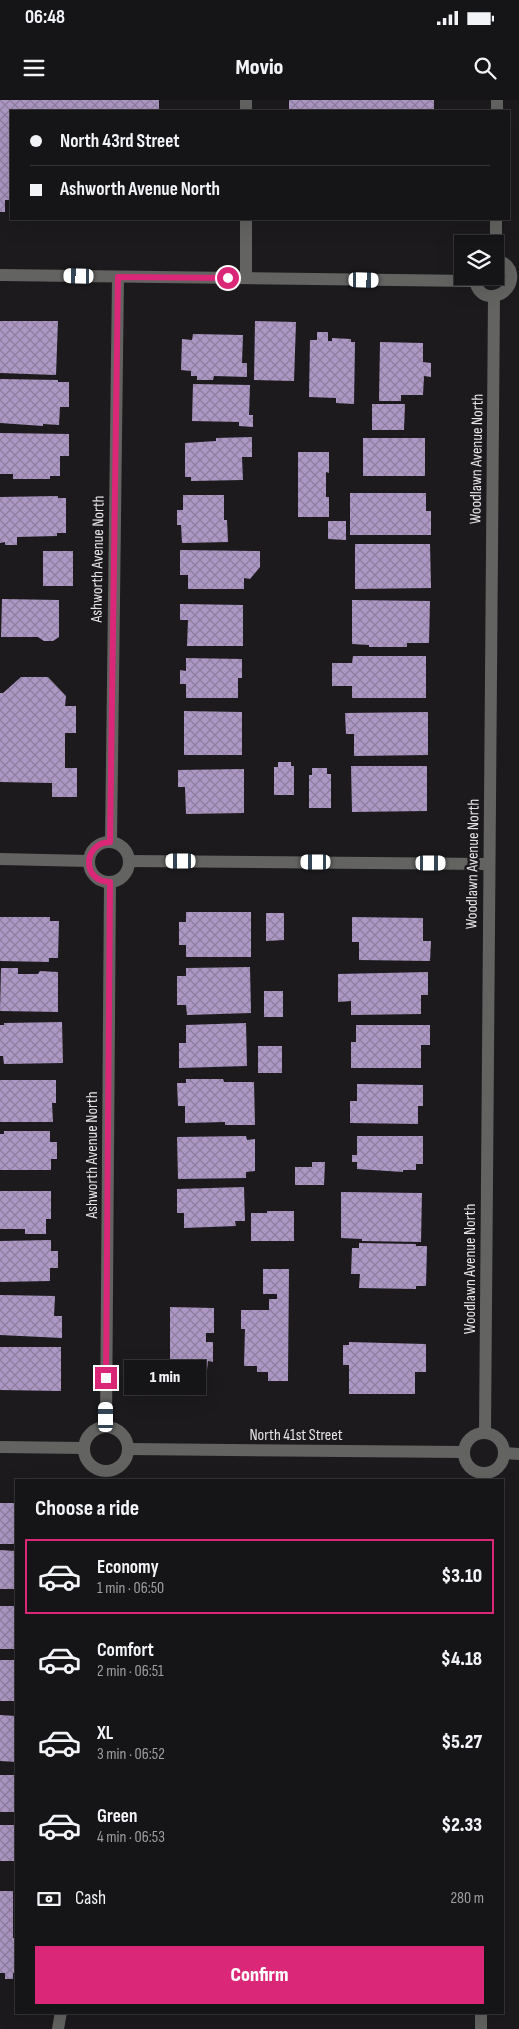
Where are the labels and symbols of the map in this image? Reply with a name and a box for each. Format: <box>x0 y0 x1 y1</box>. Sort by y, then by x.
route start <box>217 267 239 289</box>
car <box>63 268 94 284</box>
car <box>348 272 379 288</box>
street label: Woodlawn Avenue North <box>466 394 488 524</box>
street label: Ashworth Avenue North <box>87 495 109 624</box>
street label: Woodlawn Avenue North <box>462 799 484 929</box>
car <box>166 854 196 869</box>
car <box>301 855 331 870</box>
car <box>416 856 446 871</box>
street label: Ashworth Avenue North <box>83 1091 102 1220</box>
street label: Woodlawn Avenue North <box>461 1204 480 1334</box>
callout: 1 min <box>124 1360 206 1396</box>
route end <box>95 1367 117 1389</box>
car <box>98 1402 113 1432</box>
street label: North 41st Street <box>249 1426 343 1445</box>

